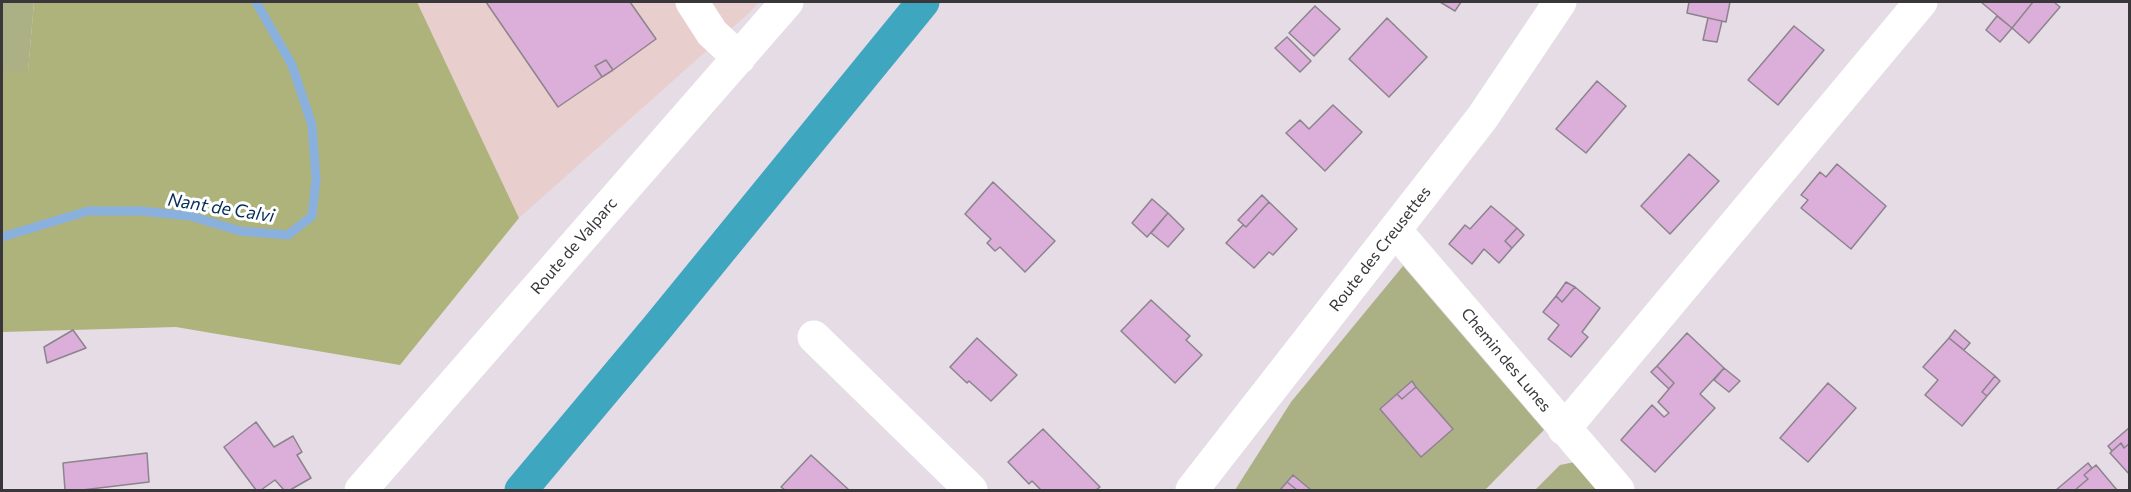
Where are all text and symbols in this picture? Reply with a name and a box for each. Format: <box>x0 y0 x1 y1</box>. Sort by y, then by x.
street label: Route des Creusettes <box>1325 183 1435 315</box>
water label: Nant de Calvi <box>166 189 276 227</box>
street label: Route de Valparc <box>527 194 621 298</box>
street label: Chemin des Lunes <box>1457 304 1555 416</box>

